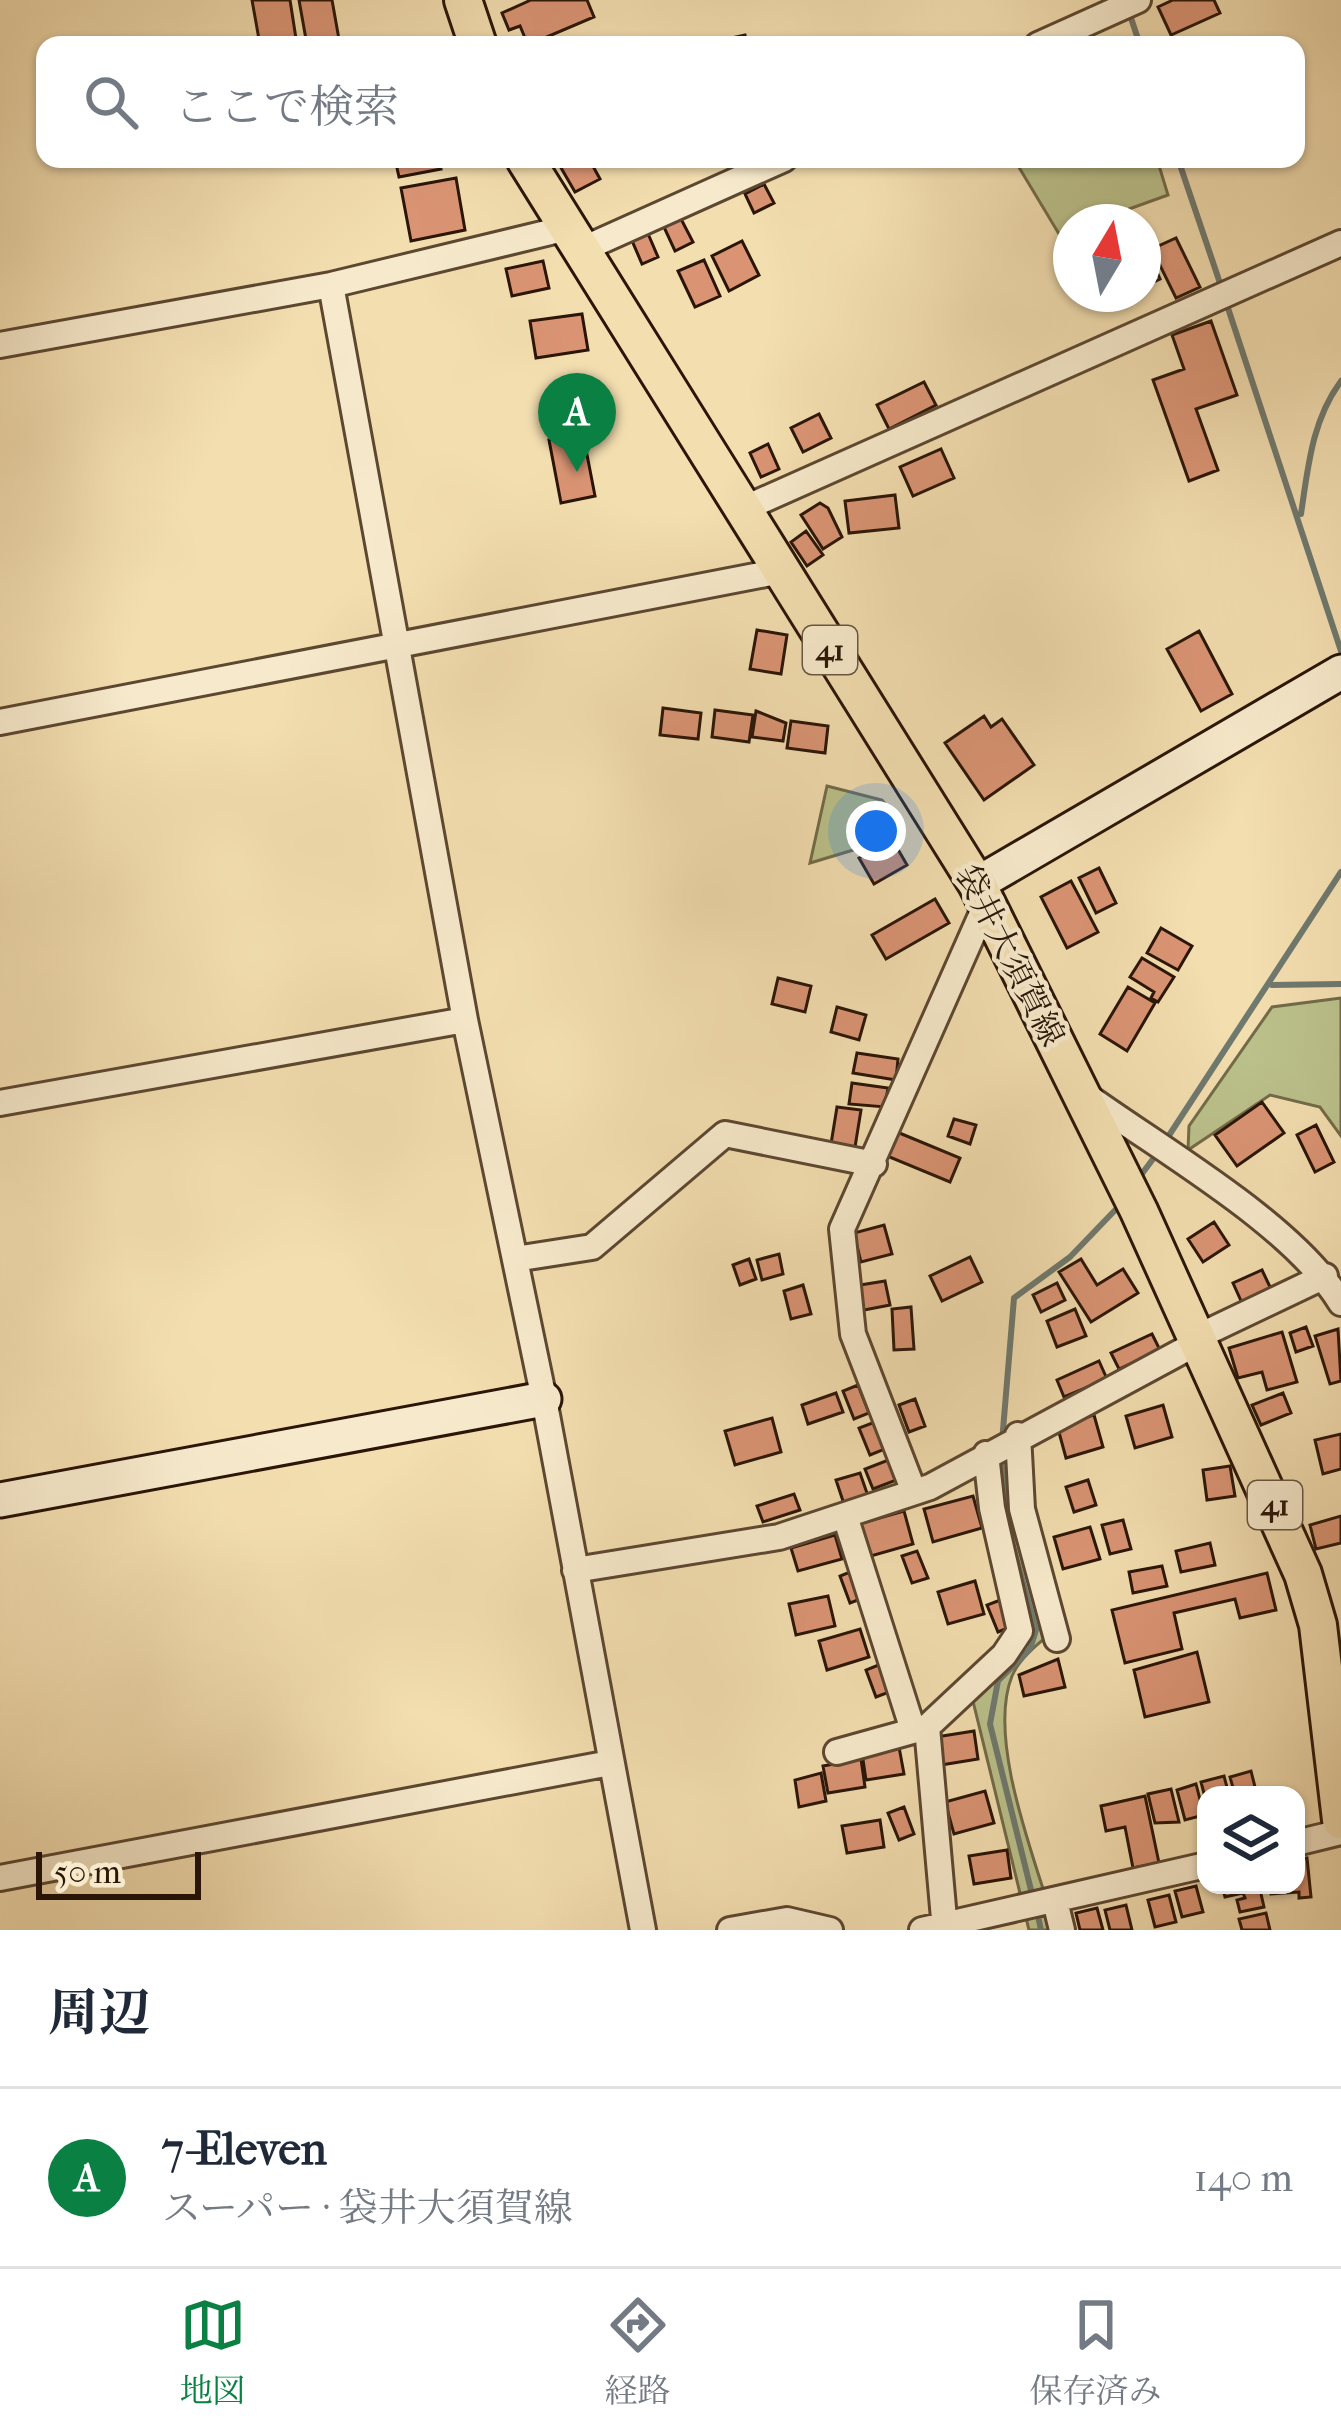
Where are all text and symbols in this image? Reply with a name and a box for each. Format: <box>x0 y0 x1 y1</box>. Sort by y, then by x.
search box <box>36 36 1305 168</box>
icon: search <box>78 69 144 135</box>
text: ここで検索 <box>174 81 399 134</box>
north arrow <box>1053 204 1161 312</box>
pin: A <box>538 373 616 472</box>
road number: 41 <box>803 626 857 674</box>
your location <box>846 801 906 861</box>
street label: 袋井大須賀線 <box>947 859 1072 1053</box>
road number: 41 <box>1248 1481 1302 1529</box>
map controls <box>1197 1786 1305 1894</box>
button: layers <box>1197 1786 1305 1894</box>
scale bar <box>36 1846 201 1899</box>
text: 50 m <box>54 1853 121 1892</box>
text: 周辺 <box>48 1983 150 2043</box>
text: 7-Eleven <box>162 2123 327 2176</box>
text: A <box>74 2155 100 2201</box>
text: 140 m <box>1194 2155 1293 2201</box>
text: スーパー · 袋井大須賀線 <box>162 2185 573 2231</box>
tab: 地図 <box>180 2292 246 2411</box>
tab: 経路 <box>605 2292 671 2411</box>
tab: 保存済み <box>1030 2292 1162 2411</box>

